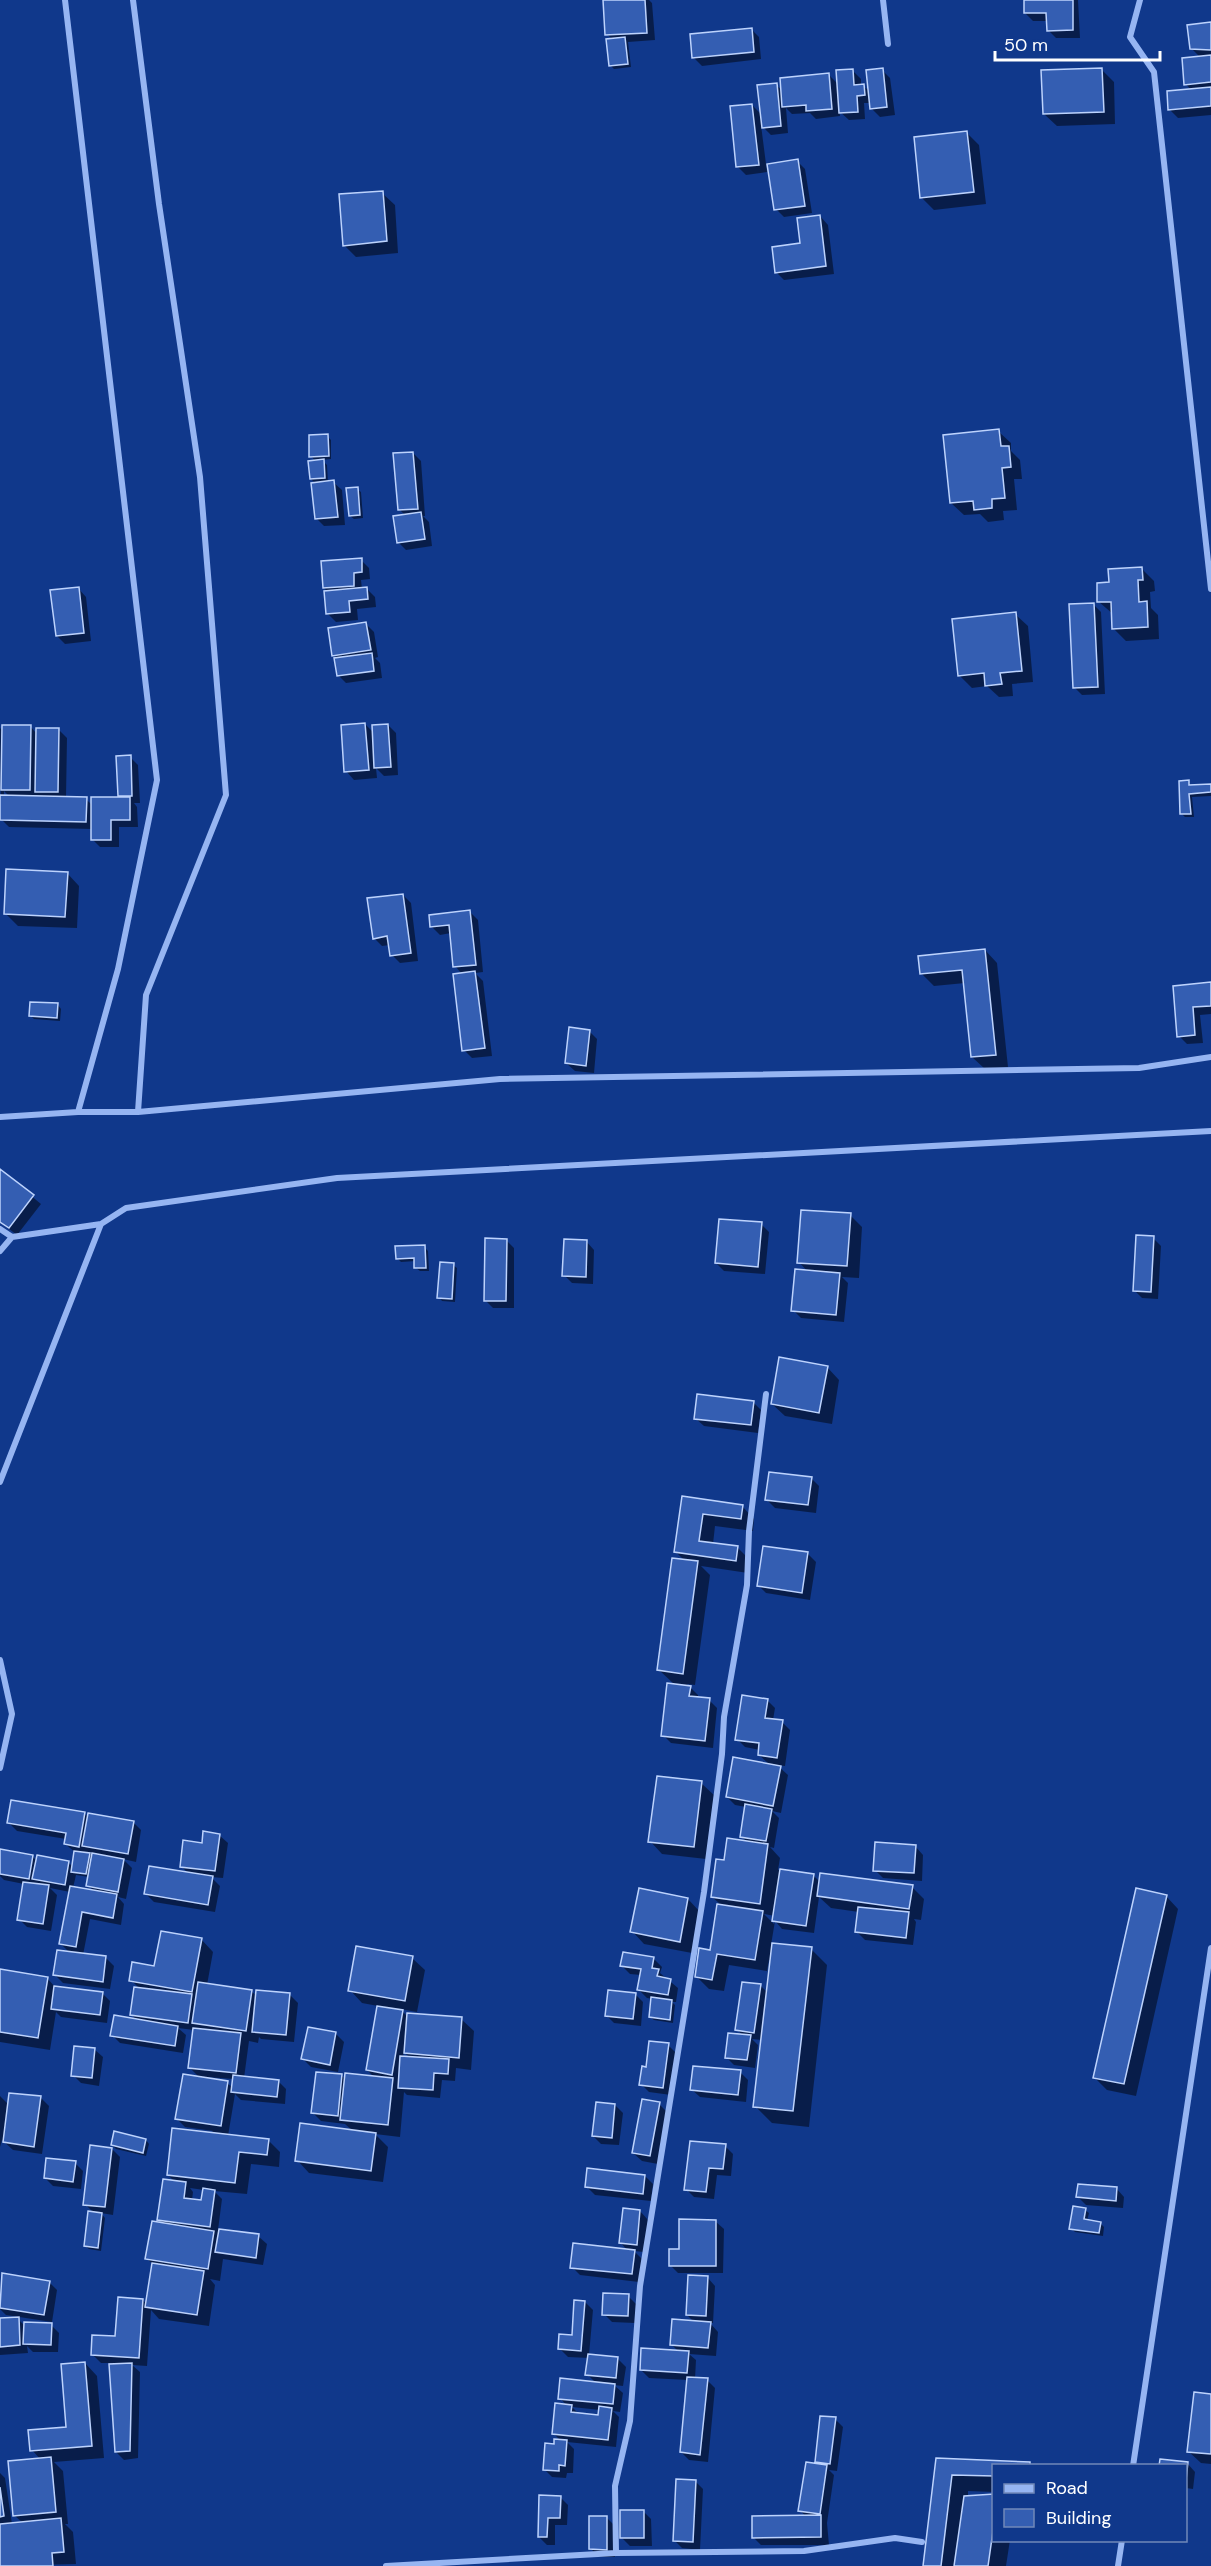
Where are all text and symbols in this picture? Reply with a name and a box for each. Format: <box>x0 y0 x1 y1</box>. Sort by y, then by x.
scale bar <box>995 24 1160 62</box>
text: 50 m <box>1004 33 1048 57</box>
legend <box>992 2464 1187 2542</box>
text: Road <box>1046 2476 1088 2500</box>
text: Building <box>1046 2506 1111 2530</box>

